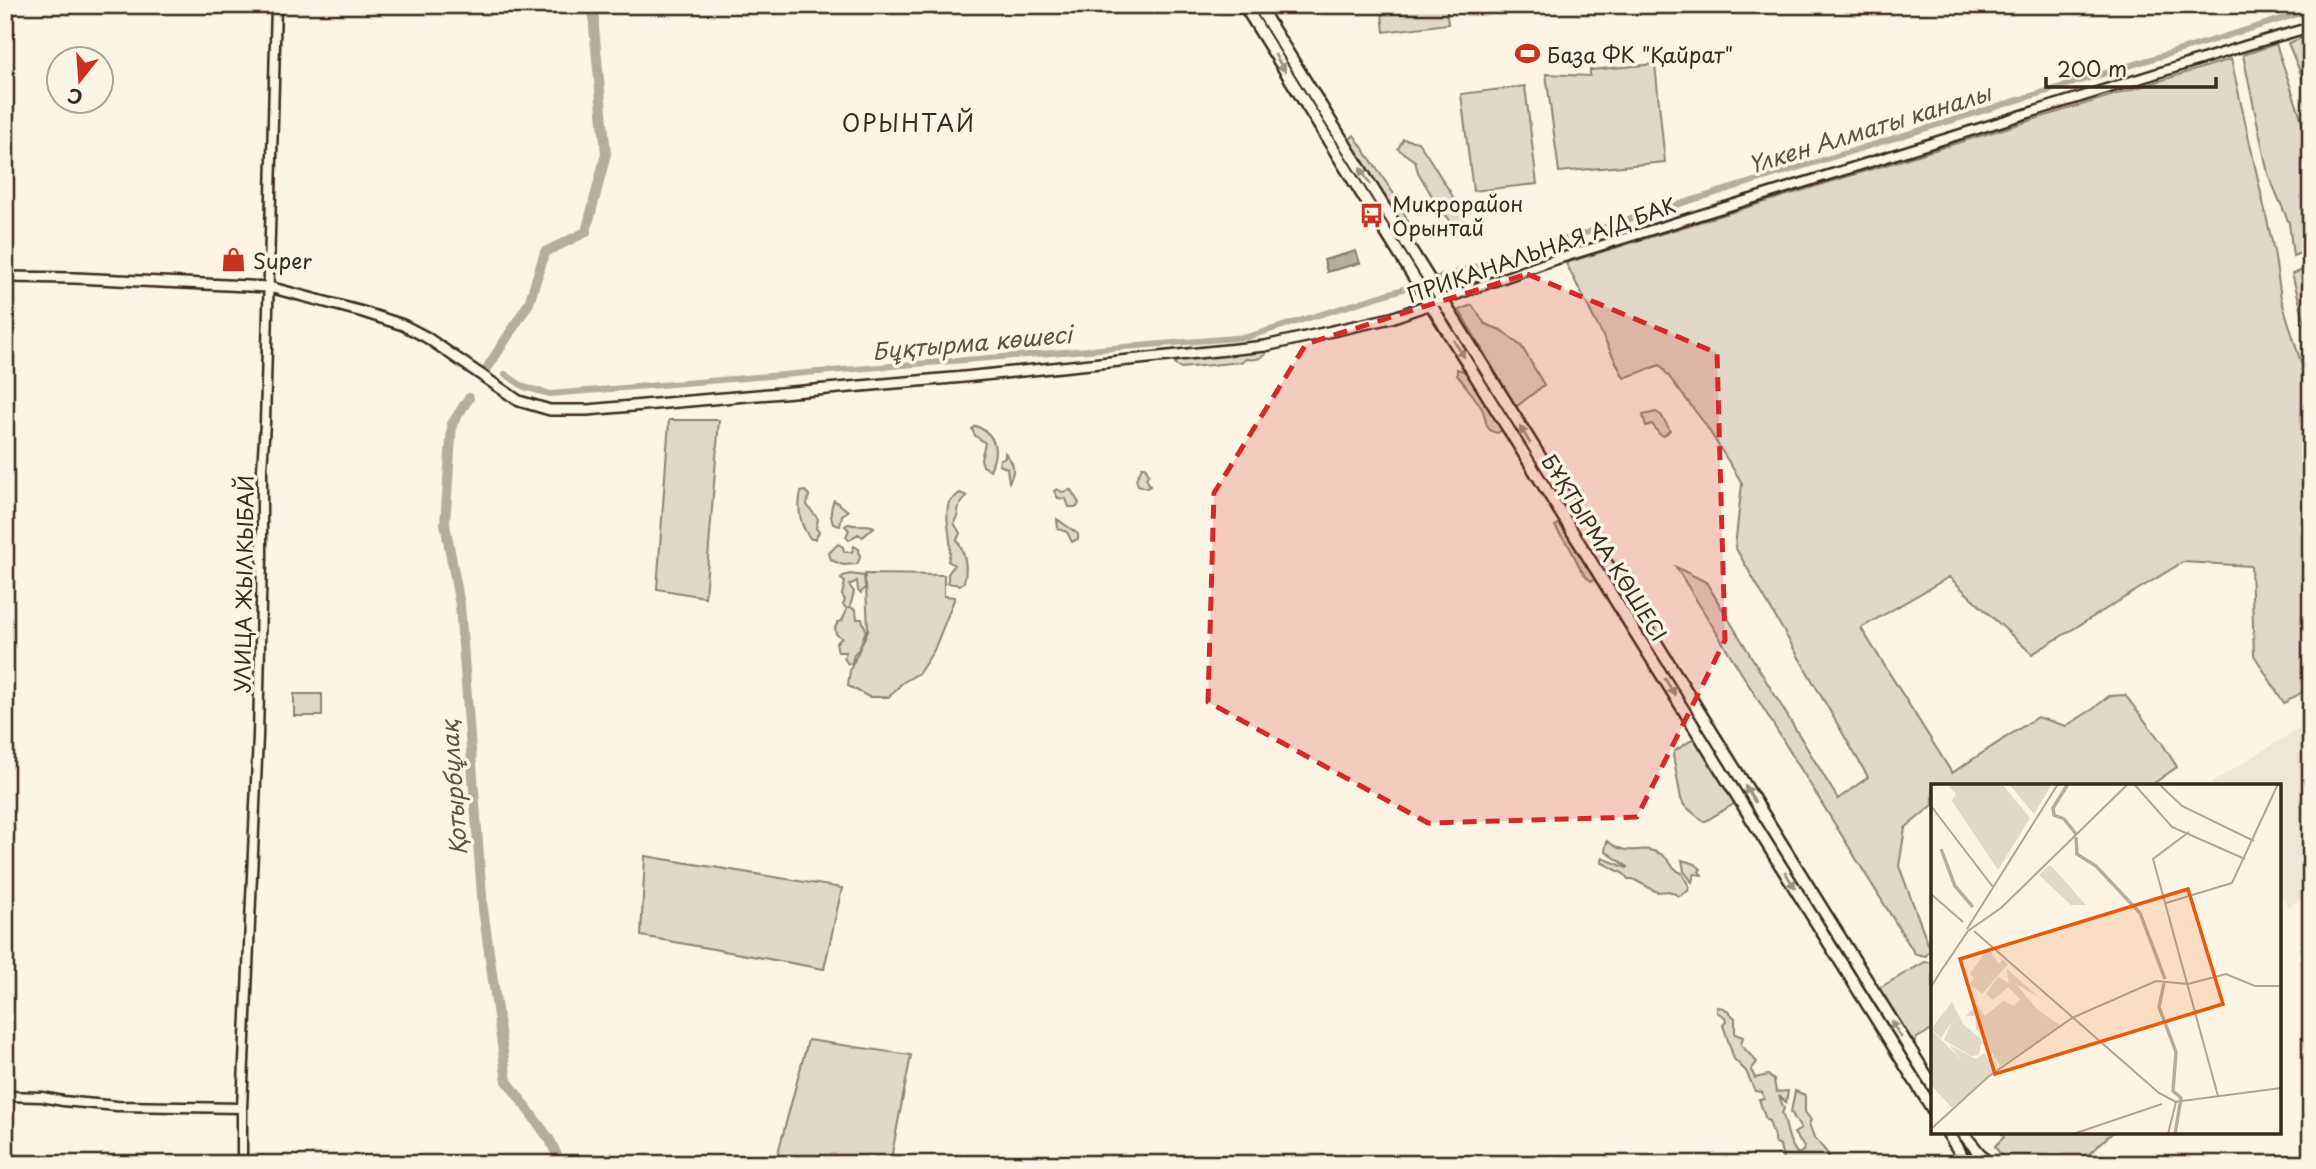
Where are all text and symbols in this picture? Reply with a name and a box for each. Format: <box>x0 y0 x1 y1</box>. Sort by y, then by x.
place label: База ФК "Қайрат" <box>1547 38 1733 70</box>
sports icon: База ФК "Қайрат" <box>1513 40 1541 68</box>
north arrow <box>46 46 116 116</box>
scale bar <box>2046 46 2216 90</box>
text: 200 m <box>2057 52 2127 84</box>
one-way arrow <box>1274 54 1287 73</box>
water label: Үлкен Алматы каналы <box>1743 74 1997 182</box>
text: С <box>64 82 86 113</box>
district label: ОРЫНТАЙ <box>842 105 976 140</box>
one-way arrow <box>1359 166 1372 185</box>
place label: Микрорайон Орынтай <box>1392 187 1523 243</box>
street label: ПРИКАНАЛЬНАЯ А/Д БАК <box>1402 188 1680 310</box>
bus stop icon: Микрорайон Орынтай <box>1358 201 1386 229</box>
place label: Super <box>253 244 312 276</box>
shop icon: Super <box>219 246 247 274</box>
water label: Бұқтырма көшесі <box>871 316 1077 368</box>
one-way arrow <box>1452 339 1465 358</box>
one-way arrow <box>1519 426 1532 445</box>
street label: БҰҚТЫРМА КӨШЕСІ <box>1535 447 1675 647</box>
street label: УЛИЦА ЖЫЛКЫБАЙ <box>225 475 261 693</box>
one-way arrow <box>1663 678 1676 697</box>
water label: Қотырбұлақ <box>431 717 475 857</box>
inset map <box>1931 784 2281 1134</box>
one-way arrow <box>1743 785 1756 804</box>
one-way arrow <box>1783 871 1796 890</box>
one-way arrow <box>1890 1019 1903 1038</box>

